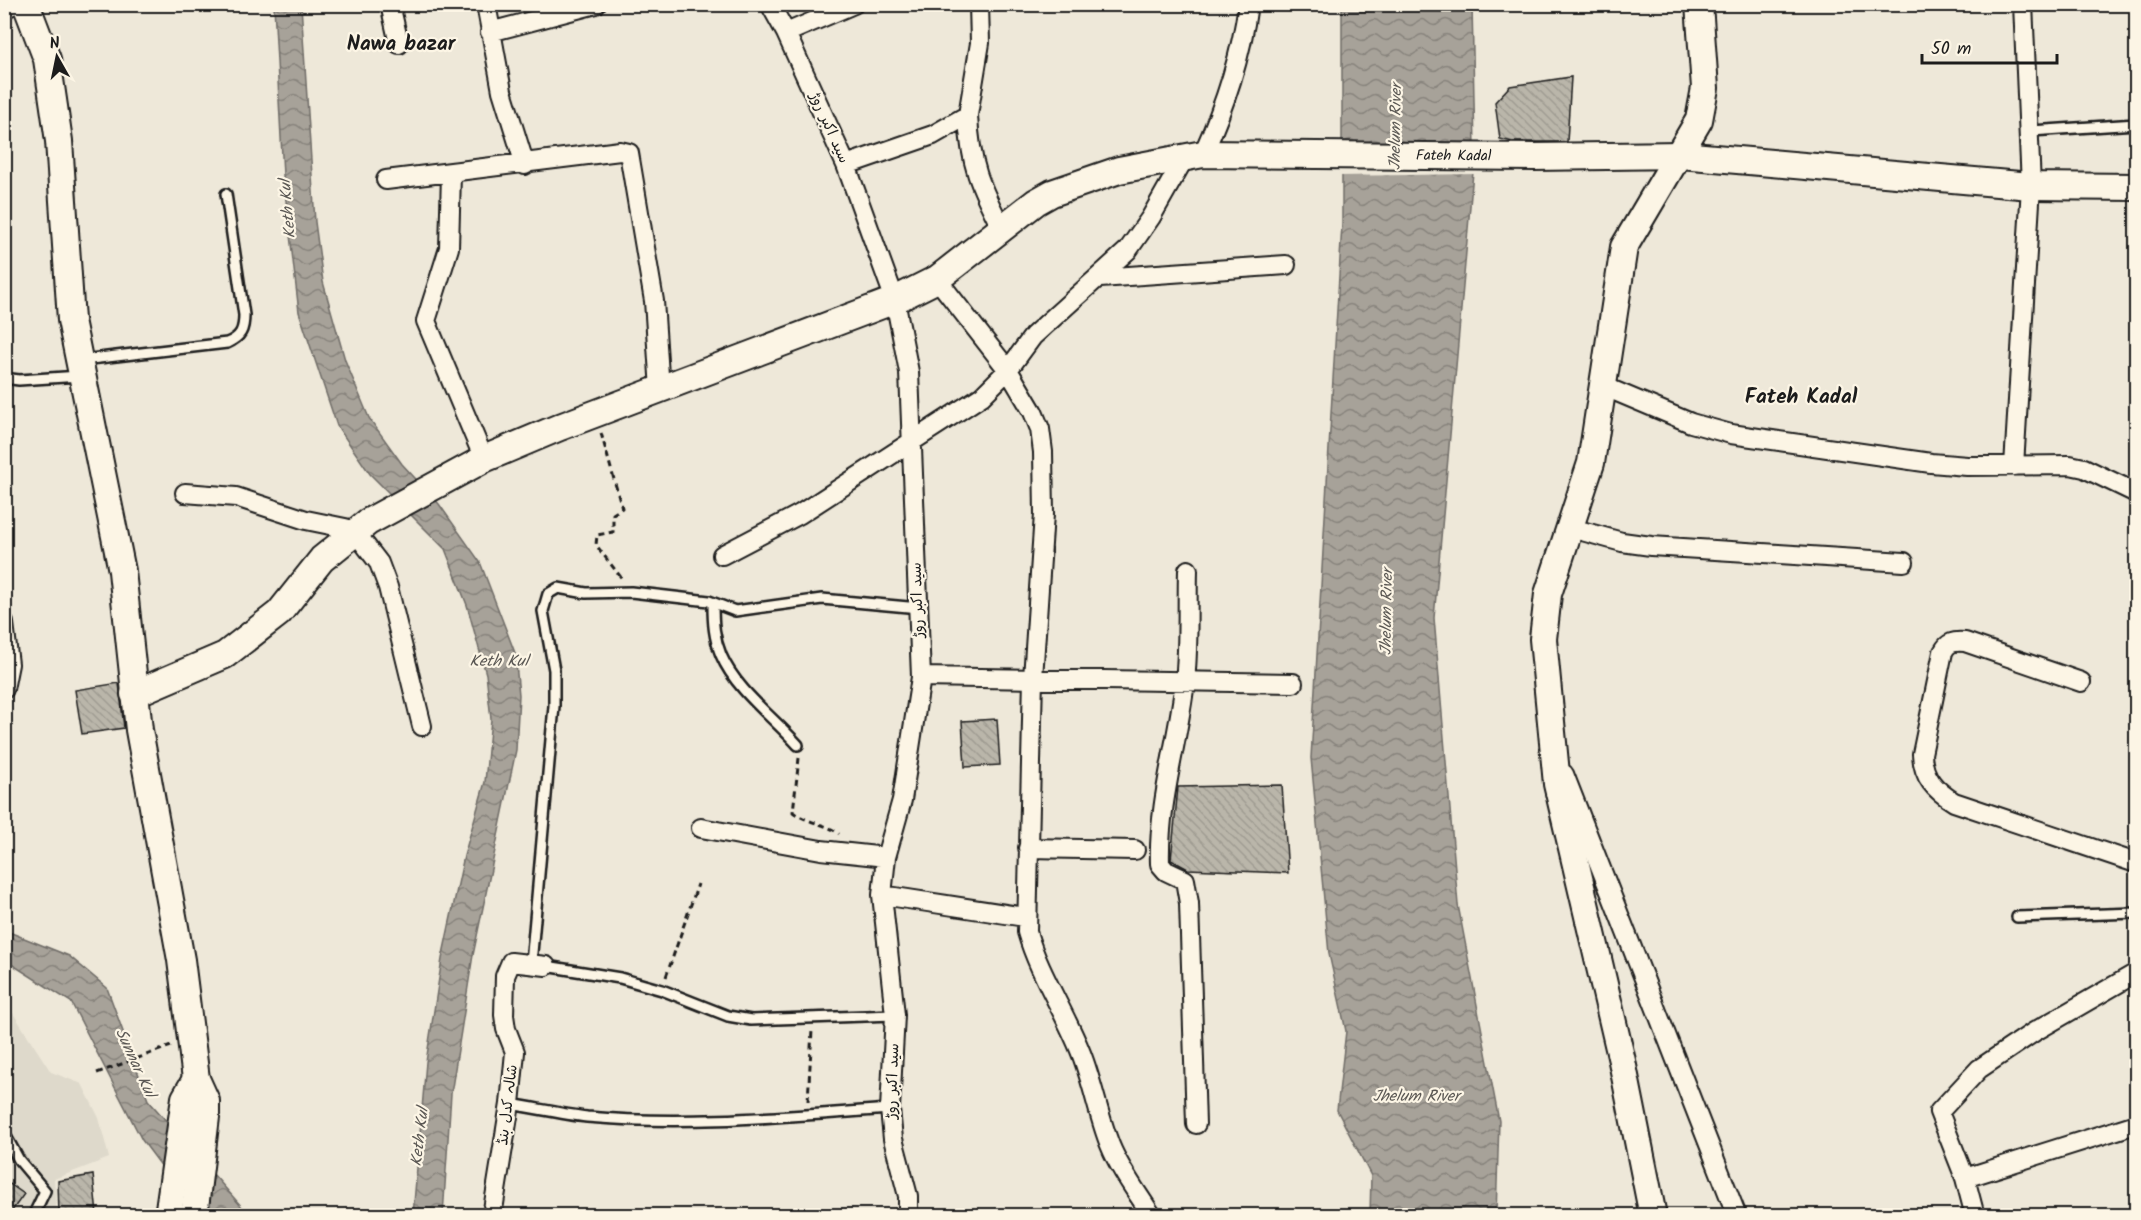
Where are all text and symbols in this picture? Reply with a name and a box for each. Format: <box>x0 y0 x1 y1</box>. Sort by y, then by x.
north arrow <box>27 27 87 87</box>
scale bar <box>1922 27 2057 65</box>
district label: Nawa bazar <box>347 28 457 61</box>
text: N <box>48 31 62 57</box>
text: 50 m <box>1931 35 1971 64</box>
water label: Jhelum River <box>1383 80 1409 170</box>
street label: سید اکبر روڑ <box>802 88 855 167</box>
street label: Fateh Kadal <box>1416 144 1492 169</box>
water label: Keth Kul <box>273 176 303 239</box>
district label: Fateh Kadal <box>1745 381 1858 414</box>
street label: سید اکبر روڑ <box>905 562 931 639</box>
water label: Jhelum River <box>1374 565 1400 655</box>
water label: Keth Kul <box>470 649 532 674</box>
water label: Sunnar Kul <box>108 1024 163 1104</box>
street label: سید اکبر روڑ <box>880 1043 906 1120</box>
street label: شالہ کدل بنڈ <box>491 1063 525 1147</box>
water label: Jhelum River <box>1373 1084 1463 1109</box>
water label: Keth Kul <box>404 1103 436 1168</box>

